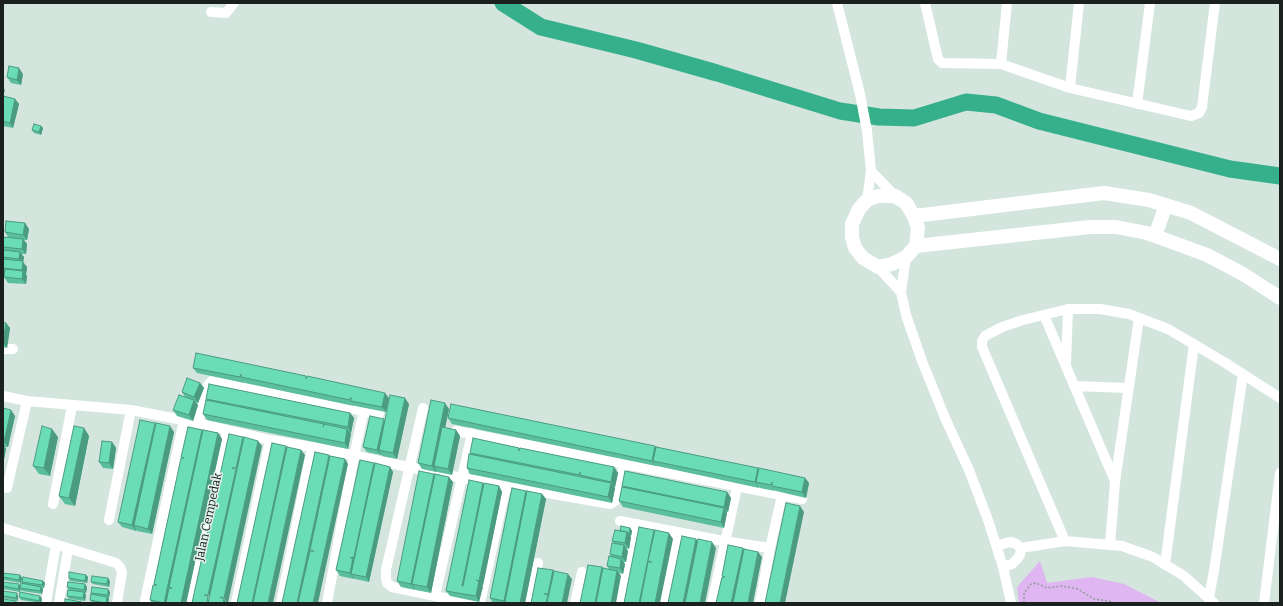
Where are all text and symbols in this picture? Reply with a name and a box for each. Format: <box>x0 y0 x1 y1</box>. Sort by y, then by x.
street label: Jalan Cempedak <box>193 472 225 562</box>

